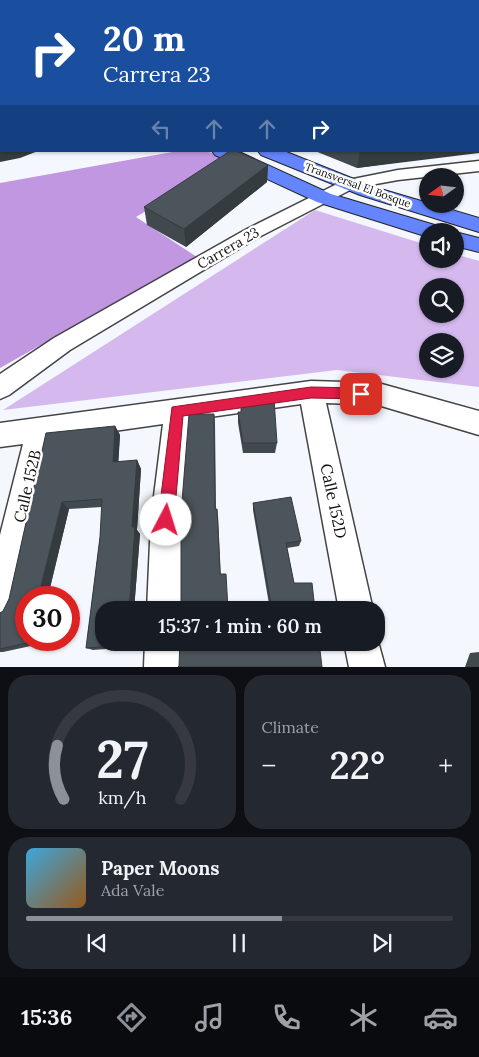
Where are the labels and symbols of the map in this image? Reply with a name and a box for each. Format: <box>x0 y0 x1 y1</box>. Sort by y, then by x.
street label: Transversal El Bosque <box>303 159 413 211</box>
north arrow <box>419 168 464 212</box>
street label: Carrera 23 <box>194 223 262 273</box>
pin <box>340 373 382 415</box>
street label: Calle 152B <box>9 448 45 524</box>
street label: Calle 152D <box>316 462 352 540</box>
position arrow <box>139 493 191 545</box>
speed limit sign: 30 <box>15 586 80 651</box>

